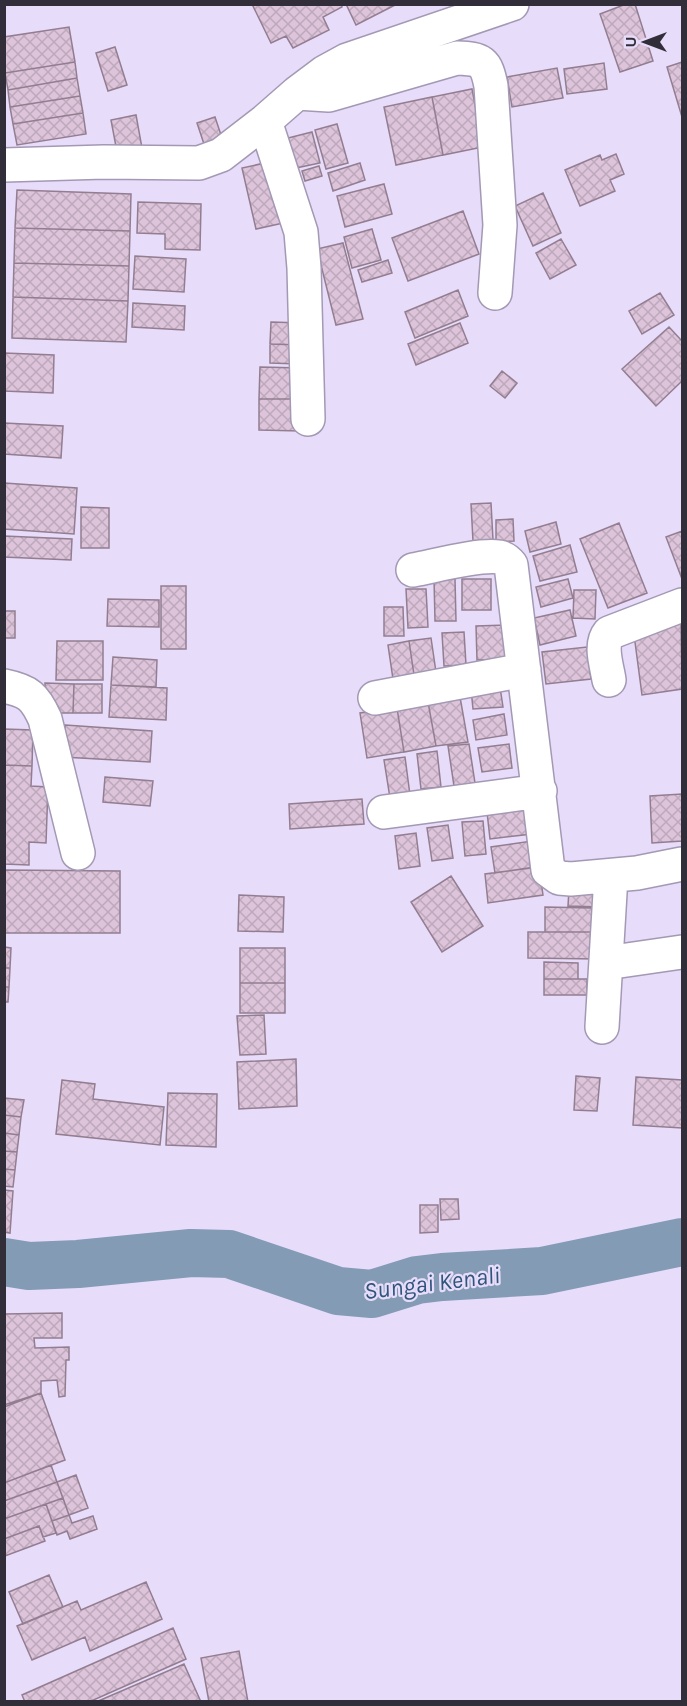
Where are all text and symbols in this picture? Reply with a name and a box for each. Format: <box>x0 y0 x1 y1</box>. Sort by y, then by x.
north arrow <box>615 12 675 72</box>
text: U <box>621 36 640 48</box>
water label: Sungai Kenali <box>362 1261 502 1305</box>

